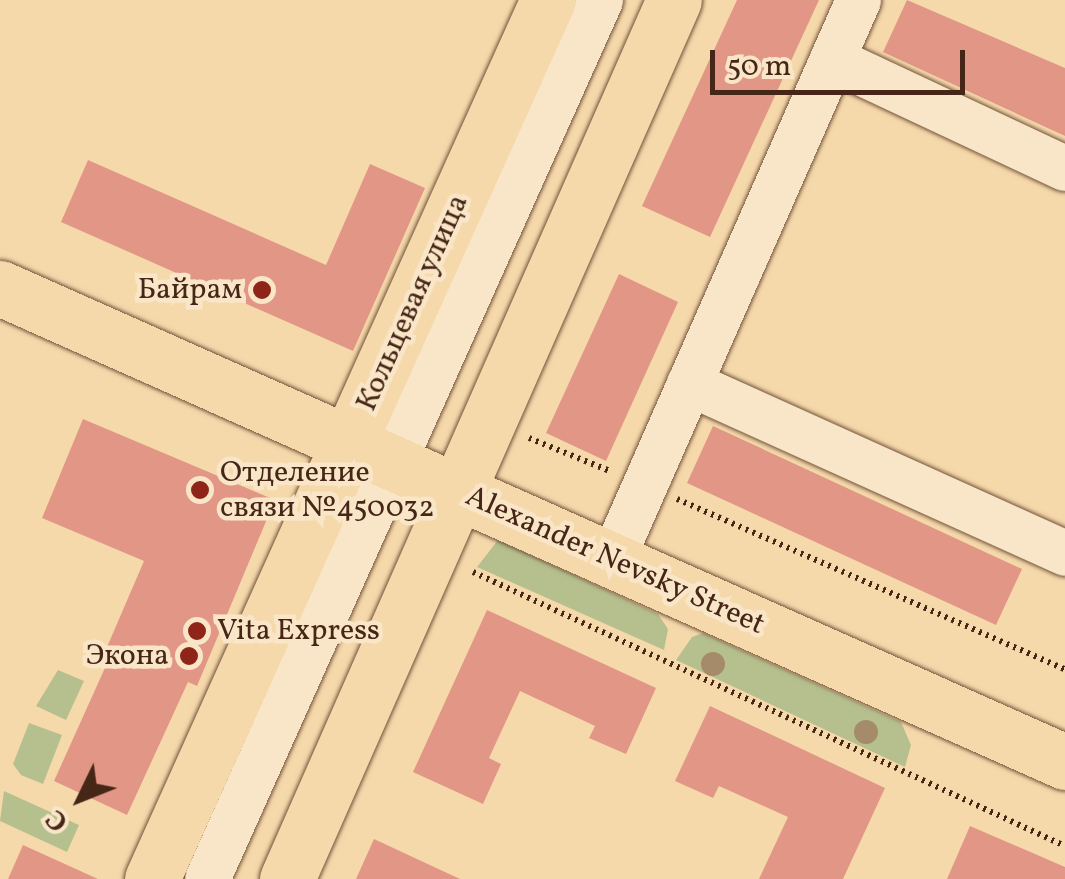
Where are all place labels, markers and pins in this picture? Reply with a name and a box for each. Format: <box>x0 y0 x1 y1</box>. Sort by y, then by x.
place label: Байрам <box>138 272 242 308</box>
marker: Байрам <box>251 279 273 301</box>
place label: Отделение связи №450032 <box>220 455 434 526</box>
marker: Отделение связи №450032 <box>189 479 211 501</box>
place label: Vita Express <box>217 613 380 649</box>
marker: Vita Express <box>186 620 208 642</box>
place label: Экона <box>86 638 169 674</box>
marker: Экона <box>178 645 200 667</box>

